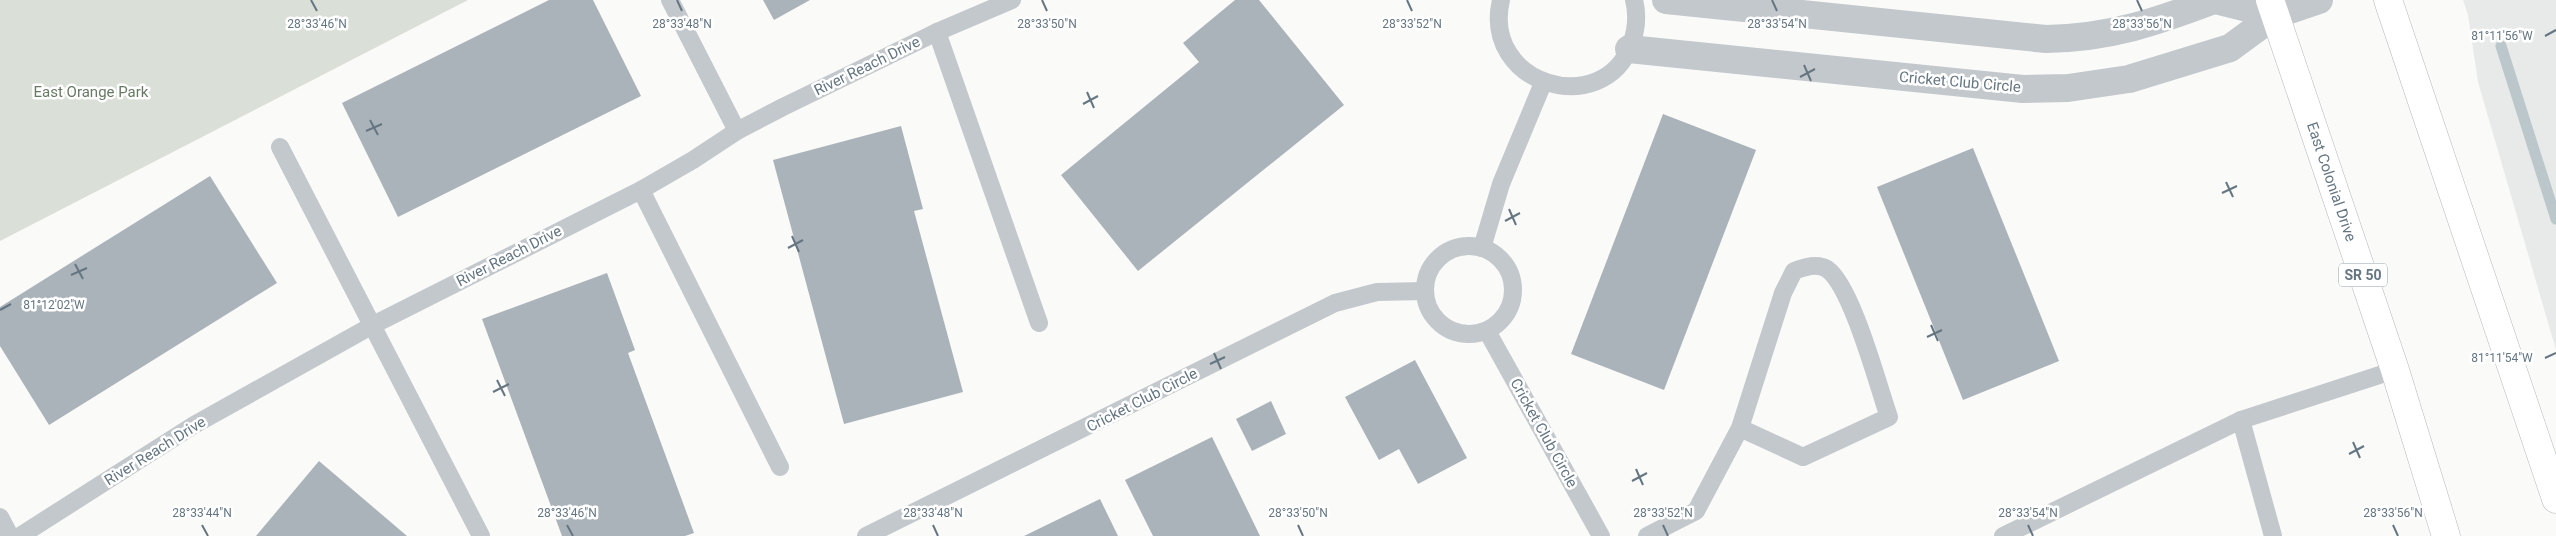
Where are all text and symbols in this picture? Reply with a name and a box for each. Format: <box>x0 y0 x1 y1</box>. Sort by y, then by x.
text: 28°33'46"N <box>287 17 347 31</box>
text: 28°33'48"N <box>652 17 712 31</box>
text: 28°33'50"N <box>1017 17 1077 31</box>
text: 28°33'52"N <box>1382 17 1442 31</box>
text: 28°33'54"N <box>1747 17 1807 31</box>
text: 28°33'56"N <box>2112 17 2172 31</box>
text: 81°11'56"W <box>2471 29 2533 43</box>
street label: River Reach Drive <box>811 33 923 99</box>
street label: Cricket Club Circle <box>1898 68 2022 96</box>
park label: East Orange Park <box>34 83 149 101</box>
street label: East Colonial Drive <box>2303 120 2360 244</box>
street label: River Reach Drive <box>453 222 565 290</box>
road number: SR 50 <box>2339 264 2387 286</box>
text: 81°12'02"W <box>23 298 85 312</box>
text: 81°11'54"W <box>2471 351 2533 365</box>
street label: Cricket Club Circle <box>1084 364 1200 436</box>
street label: Cricket Club Circle <box>1507 375 1581 491</box>
street label: River Reach Drive <box>101 413 209 489</box>
text: 28°33'44"N <box>172 506 232 520</box>
text: 28°33'46"N <box>537 506 597 520</box>
text: 28°33'48"N <box>903 506 963 520</box>
text: 28°33'50"N <box>1268 506 1328 520</box>
text: 28°33'52"N <box>1633 506 1693 520</box>
text: 28°33'54"N <box>1998 506 2058 520</box>
text: 28°33'56"N <box>2363 506 2423 520</box>

